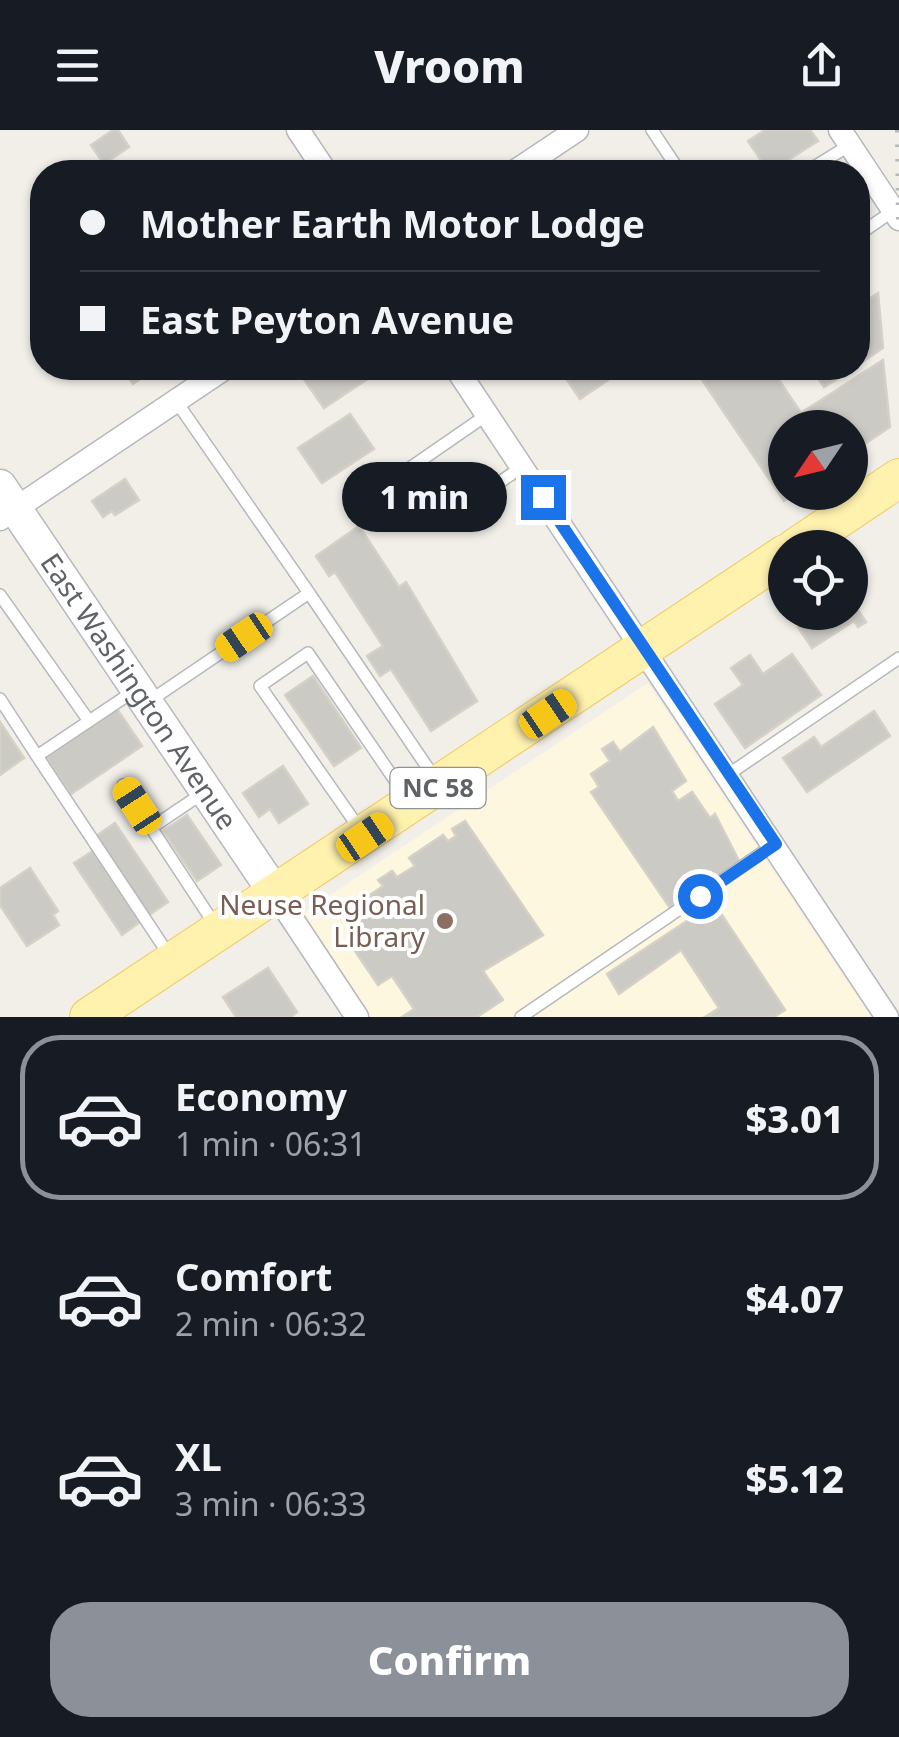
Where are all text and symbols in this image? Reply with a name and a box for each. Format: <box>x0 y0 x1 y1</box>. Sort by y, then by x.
text: Vroom <box>374 35 525 96</box>
icon: menu <box>50 38 105 93</box>
icon: share <box>794 38 849 93</box>
text: Mother Earth Motor Lodge <box>140 197 645 249</box>
text: East Peyton Avenue <box>140 293 514 345</box>
north arrow <box>768 410 868 510</box>
map controls <box>768 410 868 630</box>
callout: 1 min <box>343 462 508 532</box>
text: 1 min <box>380 475 469 518</box>
route end <box>521 475 566 520</box>
button: locate <box>768 530 868 630</box>
street label: East Washington Avenue <box>33 545 247 837</box>
car <box>211 608 277 666</box>
car <box>515 685 581 743</box>
road number: NC 58 <box>390 768 486 808</box>
car <box>108 773 166 839</box>
car <box>332 808 398 866</box>
route start <box>678 874 723 919</box>
place label: Neuse Regional Library <box>219 885 426 955</box>
marker: Neuse Regional Library <box>434 910 456 932</box>
text: Economy <box>175 1070 347 1122</box>
icon: car <box>55 1073 145 1163</box>
text: $3.01 <box>745 1092 844 1144</box>
text: 1 min · 06:31 <box>175 1122 367 1165</box>
text: Comfort <box>175 1250 332 1302</box>
icon: car <box>55 1253 145 1343</box>
text: $4.07 <box>745 1272 844 1324</box>
text: 2 min · 06:32 <box>175 1302 367 1345</box>
text: XL <box>175 1430 222 1482</box>
icon: car <box>55 1433 145 1523</box>
text: $5.12 <box>745 1452 844 1504</box>
text: 3 min · 06:33 <box>175 1482 367 1525</box>
button: Confirm <box>50 1602 849 1717</box>

